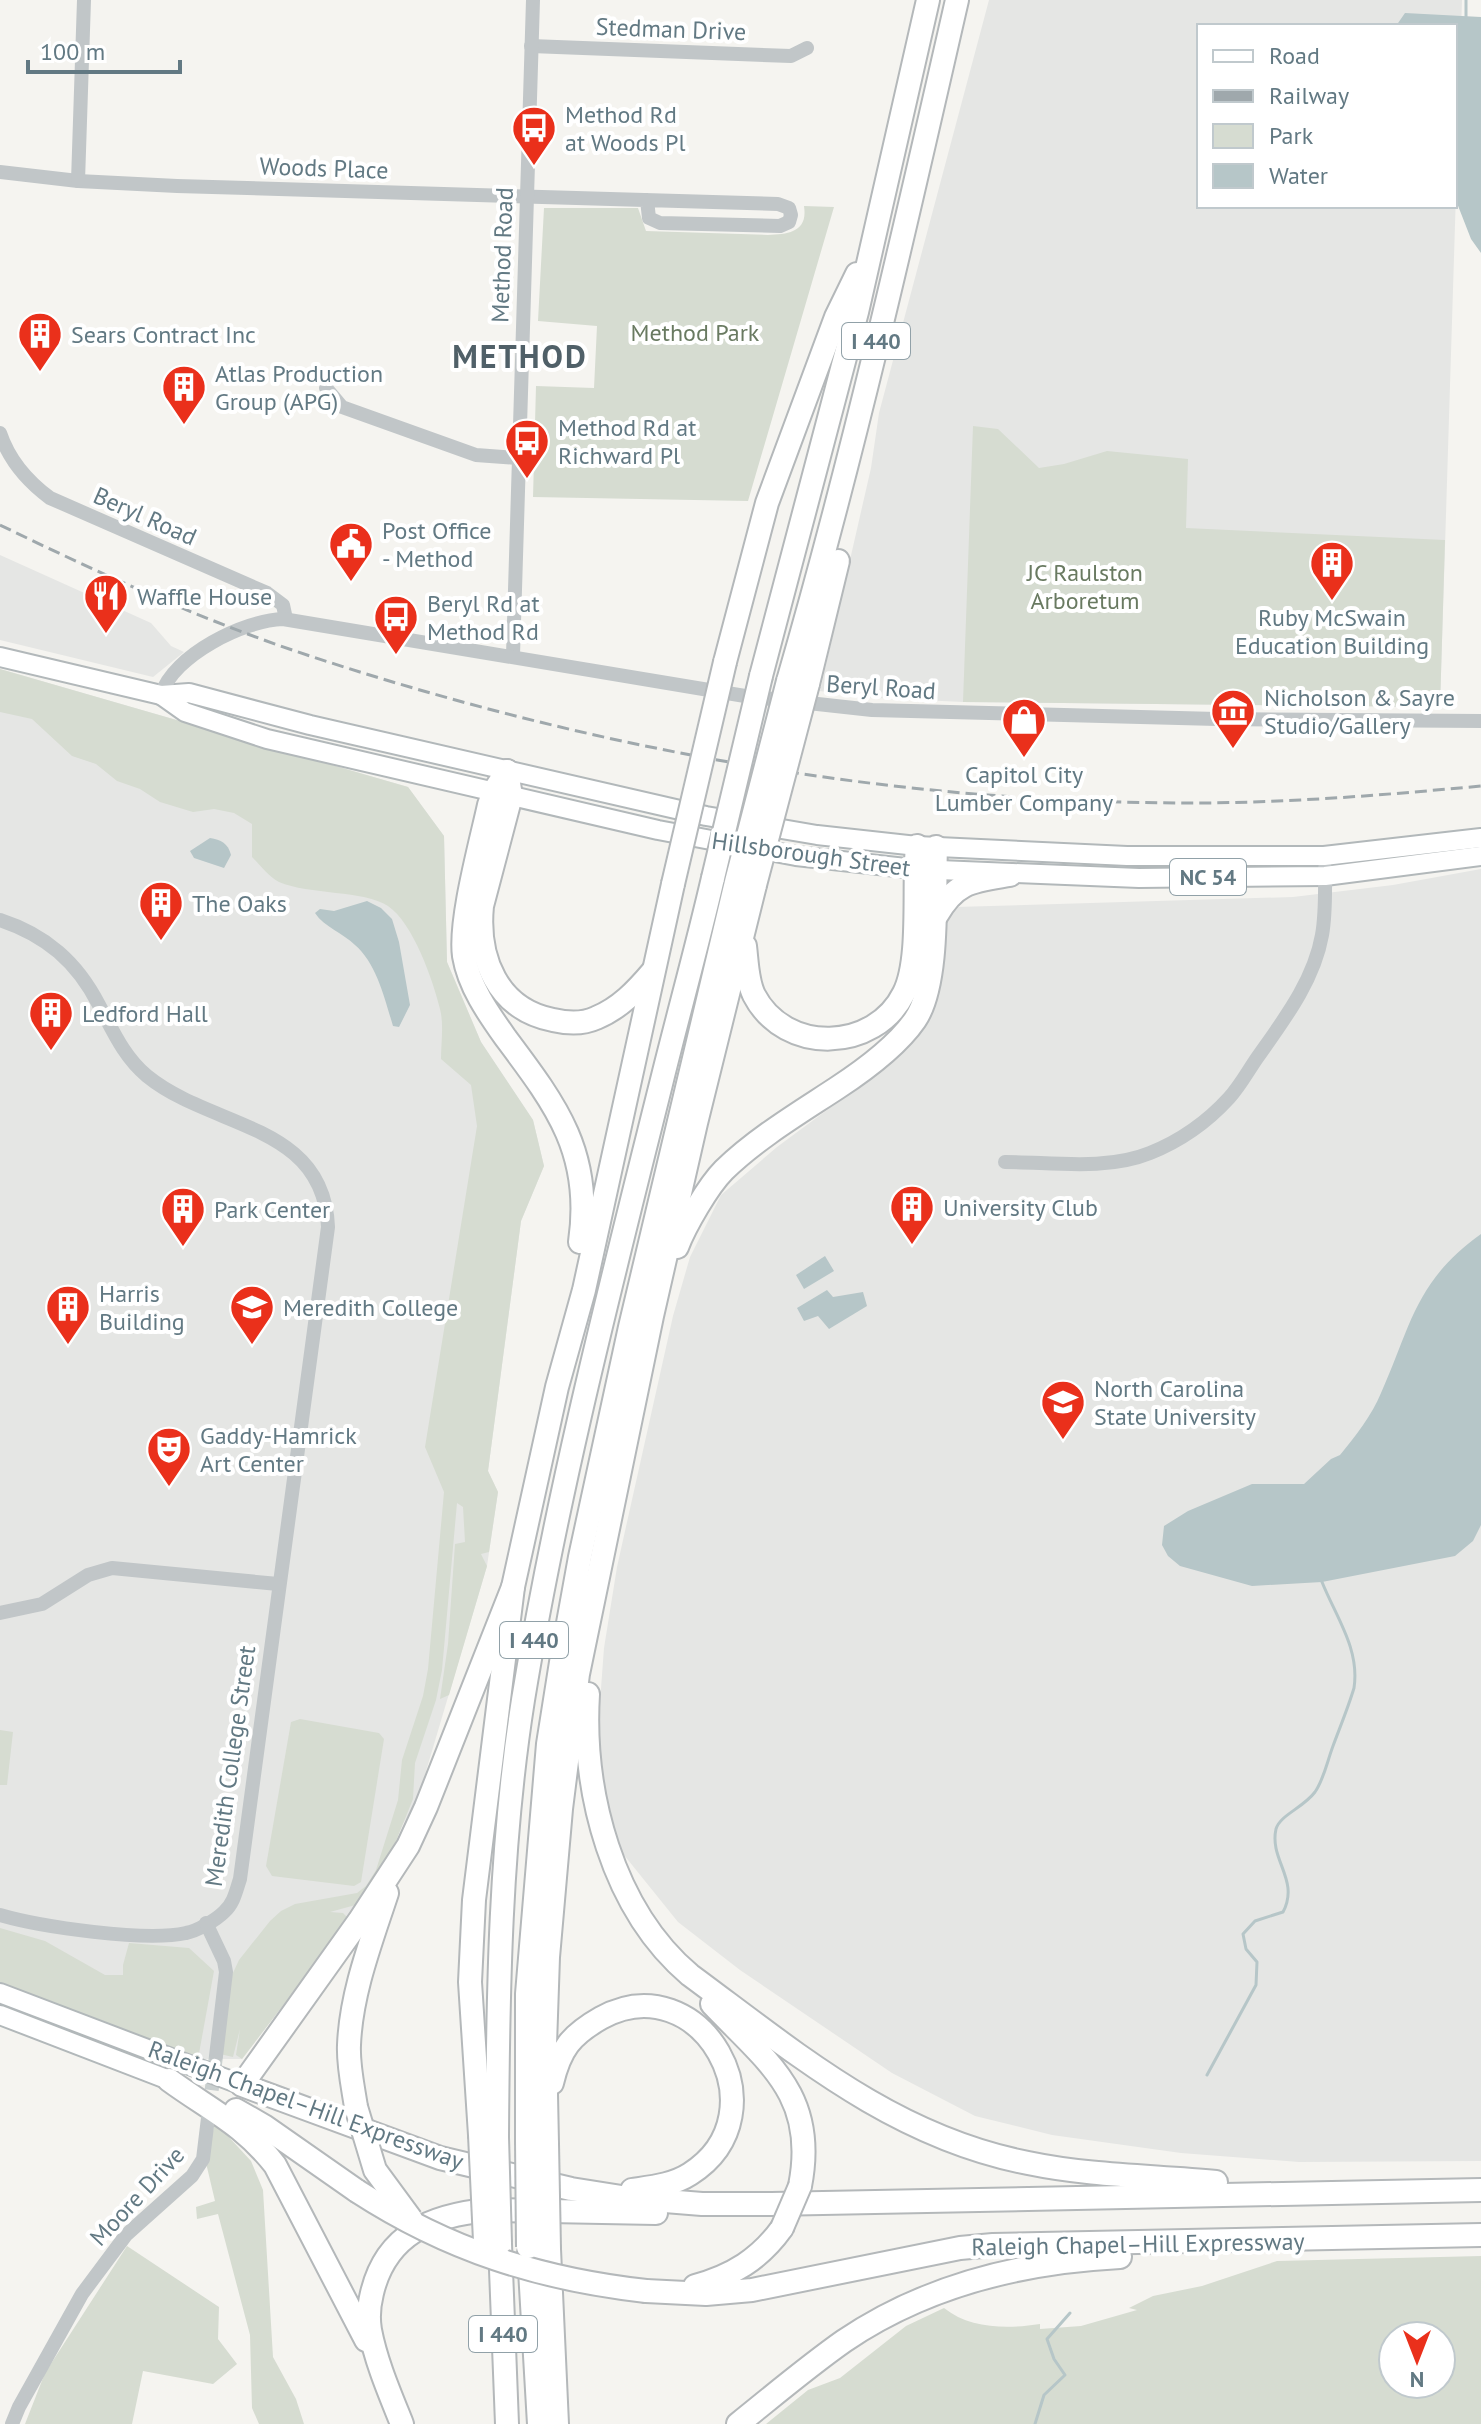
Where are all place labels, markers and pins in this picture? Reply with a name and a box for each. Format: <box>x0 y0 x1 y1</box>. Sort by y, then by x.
place label: Method Rd at Woods Pl <box>565 99 685 158</box>
bus stop icon: Method Rd at Woods Pl <box>510 104 558 167</box>
building icon: Sears Contract Inc <box>16 310 64 373</box>
place label: Sears Contract Inc <box>71 319 256 350</box>
place label: Atlas Production Group (APG) <box>215 358 383 417</box>
building icon: Atlas Production Group (APG) <box>160 363 208 426</box>
place label: Method Rd at Richward Pl <box>558 412 696 471</box>
bus stop icon: Method Rd at Richward Pl <box>503 417 551 480</box>
place label: Post Office - Method <box>382 515 492 574</box>
public building icon: Post Office - Method <box>327 520 375 583</box>
building icon: Ruby McSwain Education Building <box>1308 539 1356 602</box>
restaurant icon: Waffle House <box>82 572 130 635</box>
place label: Waffle House <box>137 581 272 612</box>
place label: Beryl Rd at Method Rd <box>427 588 540 647</box>
bus stop icon: Beryl Rd at Method Rd <box>372 593 420 656</box>
place label: Ruby McSwain Education Building <box>1235 602 1429 661</box>
place label: Nicholson & Sayre Studio/Gallery <box>1264 682 1455 741</box>
museum icon: Nicholson & Sayre Studio/Gallery <box>1209 687 1257 750</box>
shop icon: Capitol City Lumber Company <box>1000 696 1048 759</box>
place label: Capitol City Lumber Company <box>935 759 1113 818</box>
building icon: The Oaks <box>137 879 185 942</box>
place label: The Oaks <box>192 888 287 919</box>
building icon: Ledford Hall <box>27 989 75 1052</box>
place label: Ledford Hall <box>82 998 208 1029</box>
building icon: University Club <box>888 1183 936 1246</box>
building icon: Park Center <box>159 1185 207 1248</box>
place label: University Club <box>943 1192 1098 1223</box>
place label: Park Center <box>214 1194 330 1225</box>
place label: Harris Building <box>99 1278 185 1337</box>
building icon: Harris Building <box>44 1283 92 1346</box>
school or university icon: Meredith College <box>228 1283 276 1346</box>
place label: Meredith College <box>283 1292 458 1323</box>
place label: North Carolina State University <box>1094 1373 1256 1432</box>
school or university icon: North Carolina State University <box>1039 1378 1087 1441</box>
place label: Gaddy-Hamrick Art Center <box>200 1420 357 1479</box>
theatre icon: Gaddy-Hamrick Art Center <box>145 1425 193 1488</box>

